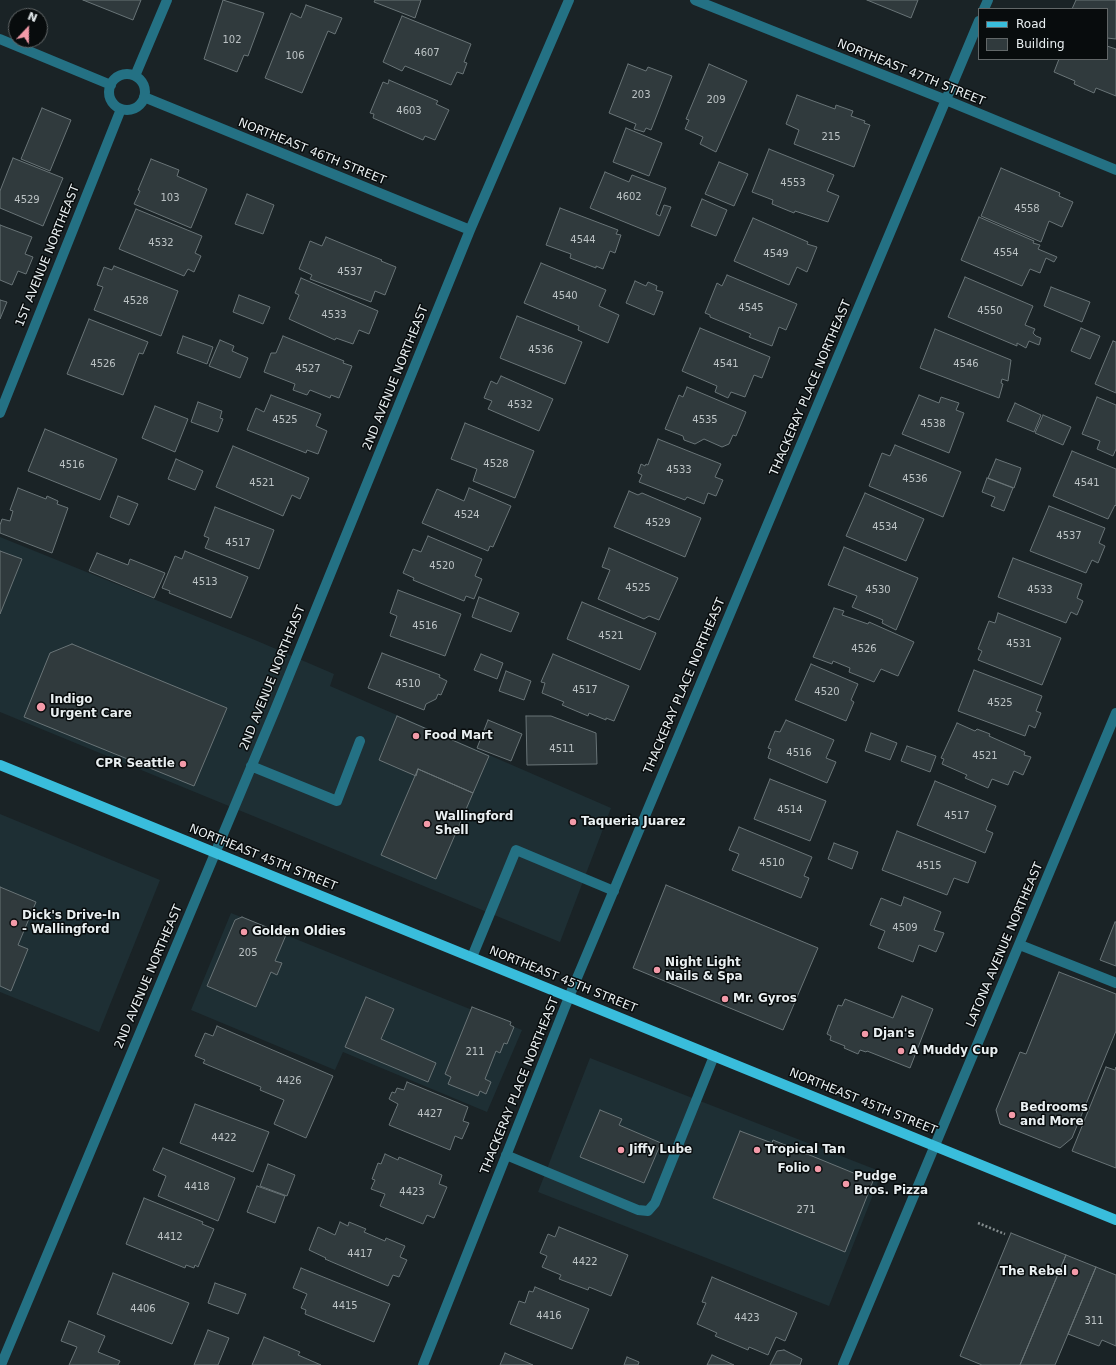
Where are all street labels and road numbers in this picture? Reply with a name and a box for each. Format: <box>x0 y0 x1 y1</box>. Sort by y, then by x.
street label: NORTHEAST 47TH STREET <box>835 37 987 109</box>
street label: NORTHEAST 46TH STREET <box>236 116 388 188</box>
street label: 1ST AVENUE NORTHEAST <box>13 183 83 329</box>
street label: THACKERAY PLACE NORTHEAST <box>767 298 855 478</box>
street label: 2ND AVENUE NORTHEAST <box>360 303 432 453</box>
street label: THACKERAY PLACE NORTHEAST <box>641 596 729 776</box>
street label: 2ND AVENUE NORTHEAST <box>237 603 309 753</box>
street label: NORTHEAST 45TH STREET <box>187 822 339 894</box>
street label: LATONA AVENUE NORTHEAST <box>964 861 1046 1029</box>
street label: 2ND AVENUE NORTHEAST <box>112 903 186 1051</box>
street label: NORTHEAST 45TH STREET <box>487 944 639 1016</box>
street label: THACKERAY PLACE NORTHEAST <box>478 995 562 1177</box>
street label: NORTHEAST 45TH STREET <box>787 1066 939 1138</box>

